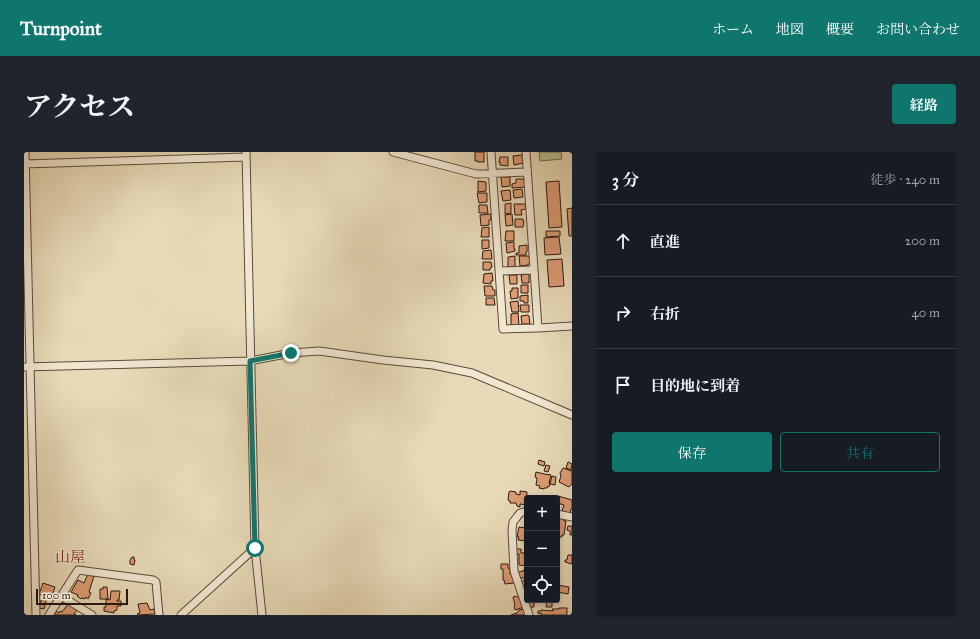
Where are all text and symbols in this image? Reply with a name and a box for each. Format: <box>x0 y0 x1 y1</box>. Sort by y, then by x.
text: Turnpoint <box>20 17 102 40</box>
text: ホーム <box>712 21 754 38</box>
text: 地図 <box>776 21 804 38</box>
text: 概要 <box>826 21 854 38</box>
text: お問い合わせ <box>876 21 960 38</box>
button: 経路 <box>892 84 956 124</box>
text: アクセス <box>24 89 135 124</box>
text: 3 分 <box>612 170 639 191</box>
text: 徒歩 · 240 m <box>871 172 940 188</box>
icon: ahead <box>612 230 634 252</box>
text: 直進 <box>650 233 680 251</box>
text: 200 m <box>905 233 940 249</box>
icon: right <box>612 302 634 324</box>
text: 右折 <box>650 305 680 323</box>
text: 40 m <box>911 305 940 321</box>
route end <box>282 344 300 362</box>
icon: arrive <box>612 374 634 396</box>
text: 目的地に到着 <box>650 377 740 395</box>
button: 保存 <box>612 432 772 472</box>
button: 共有 <box>780 432 940 472</box>
map controls <box>524 495 560 603</box>
button: + <box>524 495 560 531</box>
button: − <box>524 531 560 567</box>
route start <box>246 539 264 557</box>
district label: 山屋 <box>55 548 85 566</box>
button: locate <box>524 567 560 603</box>
scale bar <box>36 587 128 606</box>
text: 100 m <box>42 589 71 602</box>

